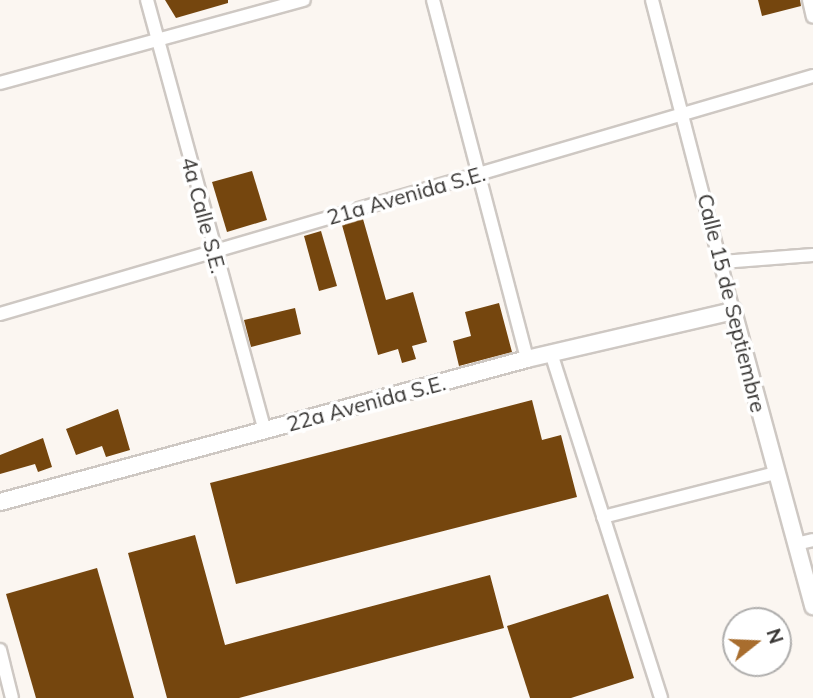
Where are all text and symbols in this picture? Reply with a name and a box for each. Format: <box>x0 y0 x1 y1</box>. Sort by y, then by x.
street label: 4a Calle S.E. <box>176 154 232 276</box>
street label: 21a Avenida S.E. <box>324 160 488 230</box>
street label: Calle 15 de Septiembre <box>693 191 771 415</box>
street label: 22a Avenida S.E. <box>284 370 448 436</box>
north arrow <box>722 607 792 677</box>
text: N <box>761 626 789 647</box>

